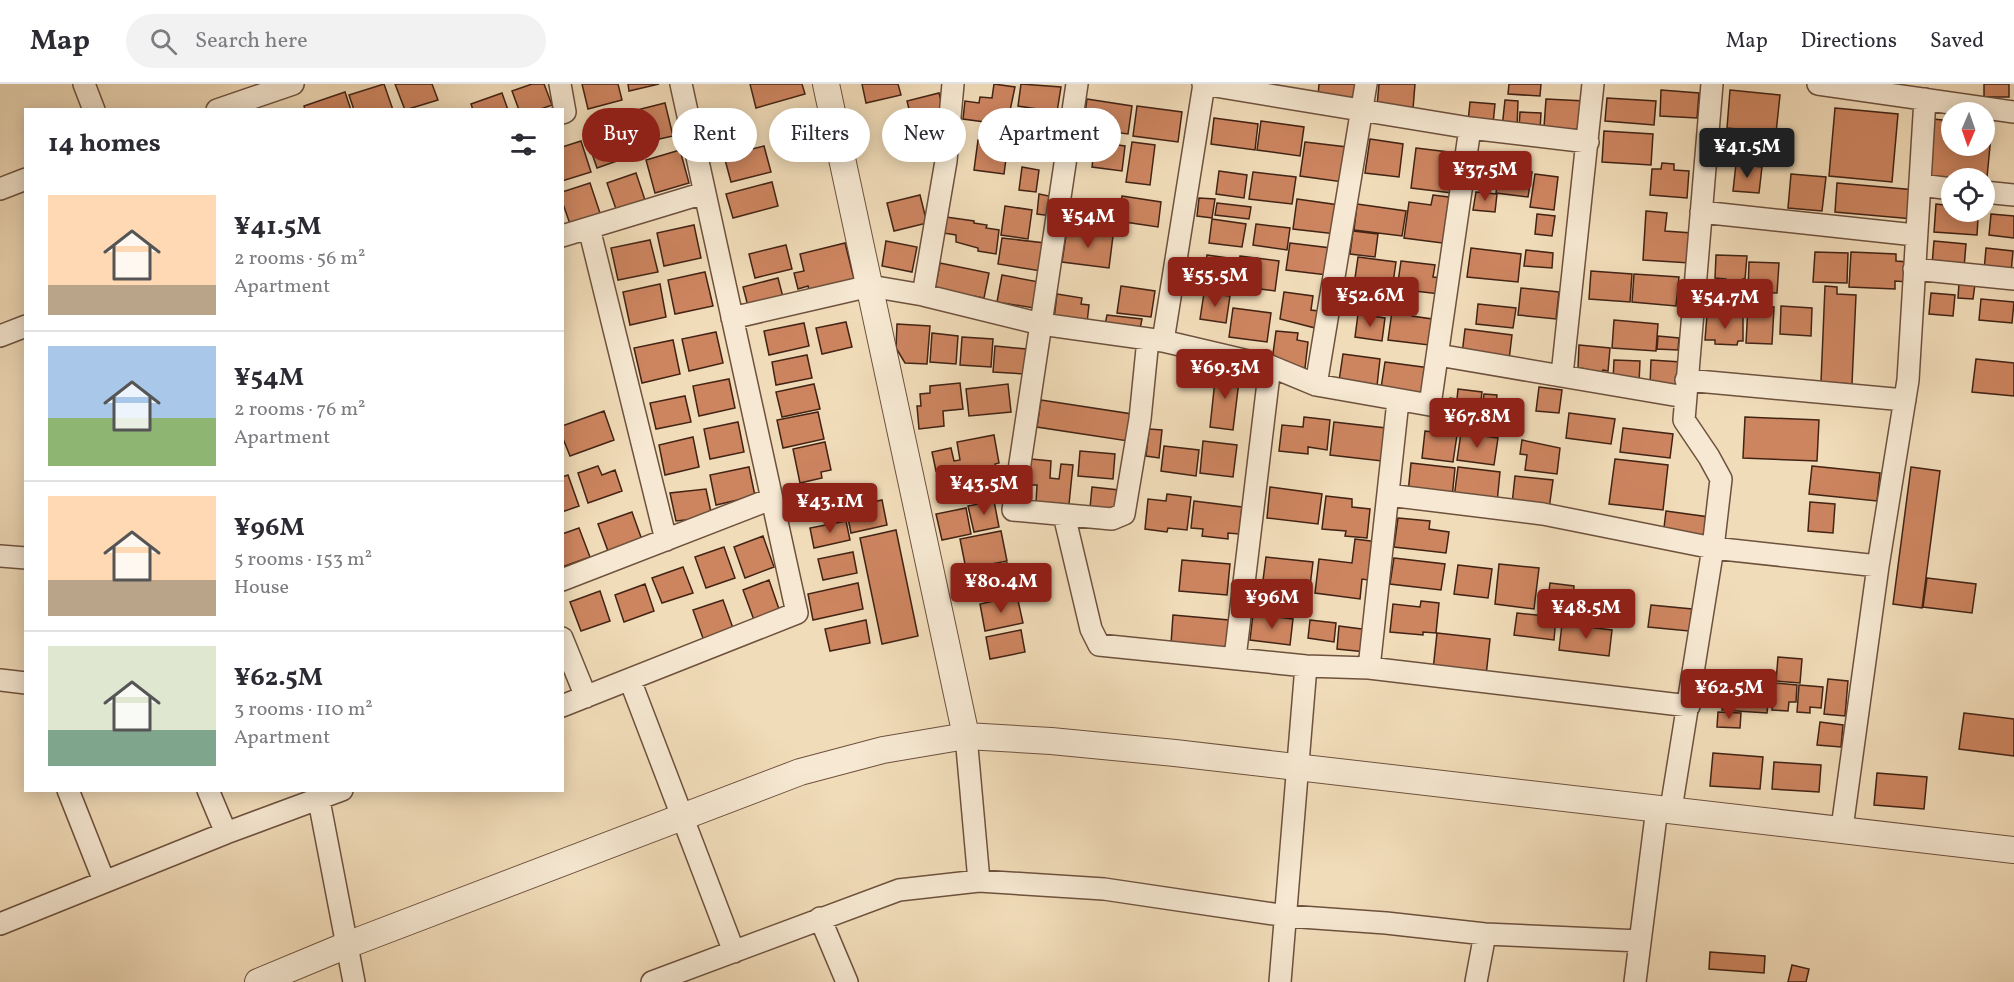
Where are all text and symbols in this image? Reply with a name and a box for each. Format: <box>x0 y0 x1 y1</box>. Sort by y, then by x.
search box <box>126 14 546 68</box>
text: Map <box>30 22 90 61</box>
icon: search <box>147 25 180 58</box>
text: Search here <box>195 26 308 57</box>
text: Map <box>1726 27 1768 56</box>
text: Directions <box>1801 27 1897 56</box>
text: Saved <box>1930 27 1984 56</box>
north arrow <box>1941 102 1995 156</box>
map controls <box>1941 102 1995 222</box>
chip: Buy <box>582 108 660 162</box>
chip: Rent <box>672 108 757 162</box>
chip: Filters <box>769 108 870 162</box>
chip: New <box>882 108 966 162</box>
chip: Apartment <box>978 108 1121 162</box>
text: 14 homes <box>48 126 161 162</box>
icon: filters <box>507 128 540 161</box>
pin: ¥41.5M <box>1698 128 1796 179</box>
text: ¥41.5M <box>1713 133 1781 161</box>
pin: ¥37.5M <box>1436 151 1534 202</box>
text: ¥37.5M <box>1453 156 1517 184</box>
button: locate <box>1941 168 1995 222</box>
pin: ¥54M <box>1052 198 1124 249</box>
text: ¥54M <box>1061 203 1115 231</box>
text: ¥41.5M <box>234 209 321 245</box>
icon: home <box>96 219 168 291</box>
text: 2 rooms · 56 m² <box>234 245 365 273</box>
pin: ¥55.5M <box>1166 257 1264 308</box>
text: ¥55.5M <box>1182 262 1248 290</box>
text: Apartment <box>234 273 330 301</box>
pin: ¥52.6M <box>1321 277 1419 328</box>
pin: ¥54.7M <box>1676 279 1774 330</box>
text: ¥52.6M <box>1336 282 1404 310</box>
text: ¥54.7M <box>1691 284 1759 312</box>
pin: ¥69.3M <box>1176 349 1274 400</box>
text: ¥69.3M <box>1190 354 1260 382</box>
text: ¥54M <box>234 360 304 396</box>
icon: home <box>96 370 168 442</box>
text: 2 rooms · 76 m² <box>234 396 366 424</box>
pin: ¥67.8M <box>1428 398 1526 449</box>
text: ¥67.8M <box>1443 403 1511 431</box>
text: Apartment <box>234 424 330 452</box>
pin: ¥43.5M <box>935 465 1033 516</box>
text: ¥43.5M <box>950 470 1018 498</box>
pin: ¥43.1M <box>781 483 879 534</box>
text: ¥43.1M <box>796 488 864 516</box>
text: ¥96M <box>234 510 305 546</box>
icon: home <box>96 520 168 592</box>
text: 5 rooms · 153 m² <box>234 546 372 574</box>
pin: ¥80.4M <box>952 563 1050 614</box>
text: ¥80.4M <box>965 568 1037 596</box>
text: House <box>234 574 289 602</box>
pin: ¥96M <box>1236 579 1308 630</box>
text: ¥96M <box>1245 584 1299 612</box>
pin: ¥48.5M <box>1537 589 1635 640</box>
text: ¥48.5M <box>1551 594 1621 622</box>
text: ¥62.5M <box>234 660 323 696</box>
pin: ¥62.5M <box>1680 669 1778 720</box>
icon: home <box>96 670 168 742</box>
text: ¥62.5M <box>1695 674 1763 702</box>
text: 3 rooms · 110 m² <box>234 696 373 724</box>
text: Apartment <box>234 724 330 752</box>

